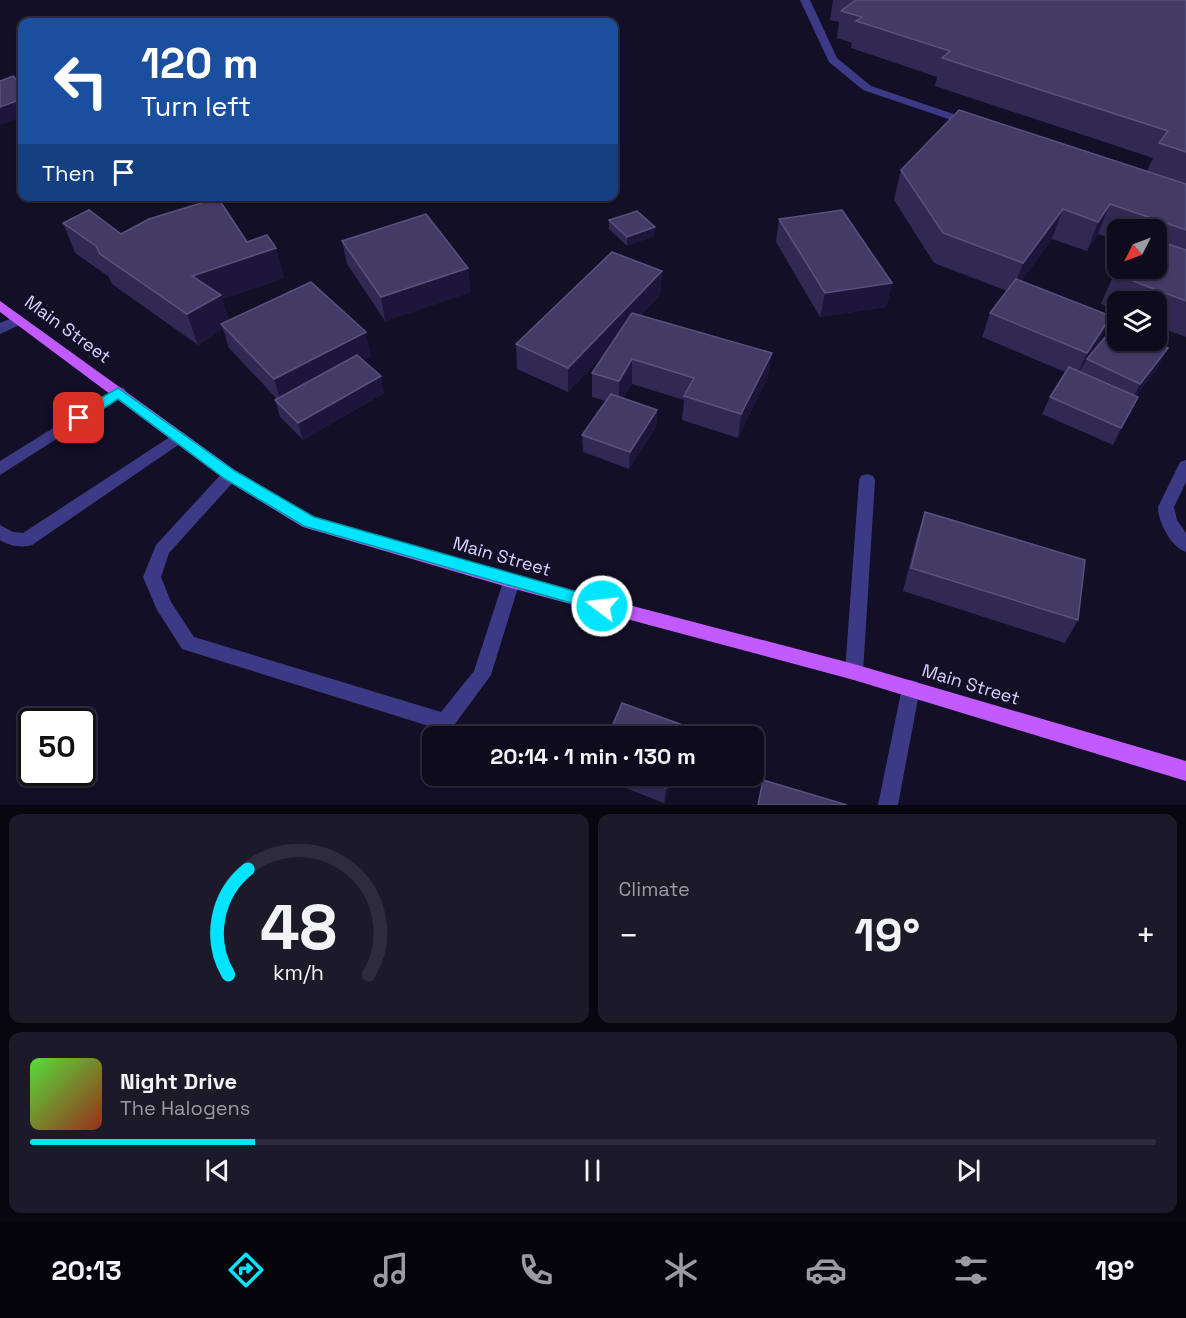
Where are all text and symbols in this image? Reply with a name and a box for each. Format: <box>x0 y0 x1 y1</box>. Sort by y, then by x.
text: 120 m <box>141 37 259 90</box>
icon: left <box>42 42 120 120</box>
text: Turn left <box>141 89 251 124</box>
icon: arrive <box>107 156 140 189</box>
text: Then <box>42 159 95 187</box>
north arrow <box>1107 219 1167 279</box>
map controls <box>1107 219 1167 351</box>
street label: Main Street <box>20 290 116 368</box>
button: layers <box>1107 291 1167 351</box>
pin <box>53 392 104 443</box>
icon: arrive <box>62 401 95 434</box>
street label: Main Street <box>450 531 554 581</box>
position arrow <box>570 574 634 638</box>
street label: Main Street <box>919 658 1023 710</box>
speed limit sign: 50 <box>18 708 96 786</box>
text: 20:14 · 1 min · 130 m <box>490 742 696 770</box>
text: Climate <box>619 876 690 902</box>
text: 48 <box>260 888 337 967</box>
text: 19° <box>854 907 920 964</box>
text: − <box>619 915 639 957</box>
text: + <box>1136 915 1156 957</box>
text: km/h <box>273 960 324 987</box>
text: Night Drive <box>120 1067 237 1095</box>
text: The Halogens <box>120 1095 250 1121</box>
icon: previous <box>201 1154 234 1187</box>
icon: pause <box>576 1154 609 1187</box>
icon: next <box>952 1154 985 1187</box>
icon: directions <box>225 1249 267 1291</box>
icon: music <box>370 1249 412 1291</box>
icon: phone <box>515 1249 557 1291</box>
icon: climate <box>660 1249 702 1291</box>
icon: car <box>805 1249 847 1291</box>
icon: filters <box>950 1249 992 1291</box>
text: 20:13 <box>52 1253 122 1288</box>
text: 19° <box>1095 1253 1134 1288</box>

